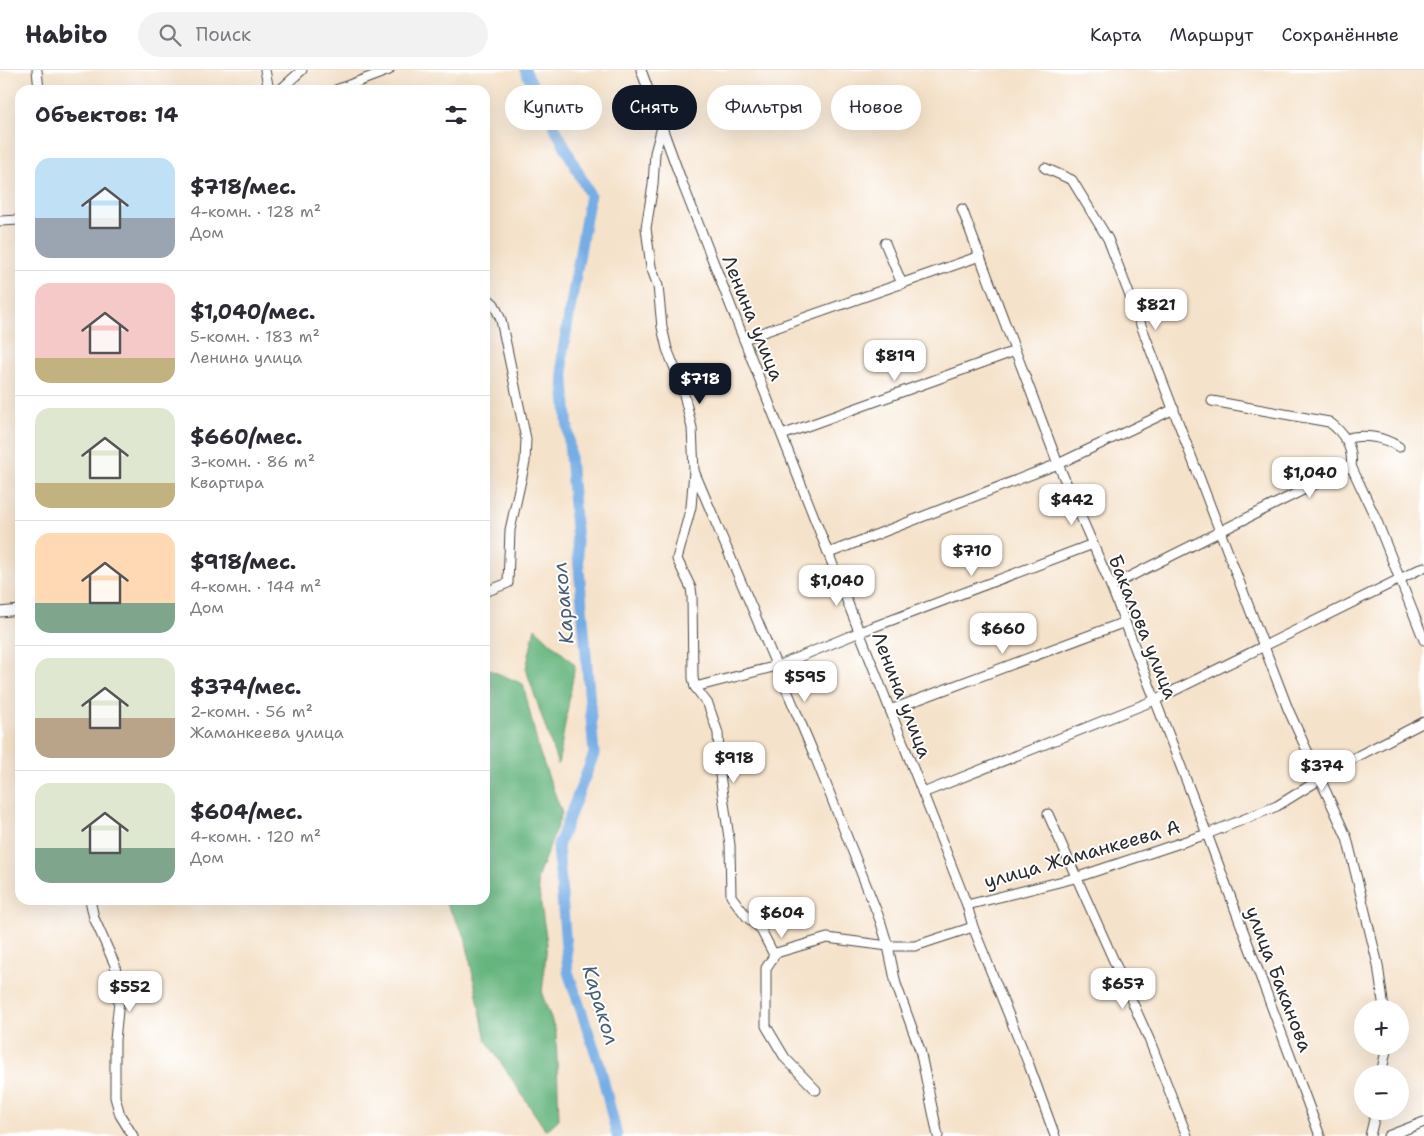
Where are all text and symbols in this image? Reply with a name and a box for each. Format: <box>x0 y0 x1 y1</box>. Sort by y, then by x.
search box <box>138 12 488 57</box>
text: Habito <box>25 19 108 51</box>
icon: search <box>156 21 184 49</box>
text: Поиск <box>196 22 251 47</box>
text: Карта <box>1090 23 1141 47</box>
text: Маршрут <box>1169 23 1253 47</box>
text: Сохранённые <box>1281 23 1399 47</box>
chip: Купить <box>505 85 602 130</box>
chip: Снять <box>612 85 697 130</box>
chip: Фильтры <box>707 85 821 130</box>
chip: Новое <box>831 85 921 130</box>
text: Объектов: 14 <box>35 101 178 129</box>
icon: filters <box>442 101 470 129</box>
text: $718/мес. <box>190 173 296 201</box>
icon: home <box>75 178 135 238</box>
text: 4-комн. · 128 m² <box>190 201 321 222</box>
text: Дом <box>190 222 224 243</box>
street label: Ленина улица <box>716 251 790 385</box>
pin: $821 <box>1126 288 1186 331</box>
text: $821 <box>1136 294 1176 315</box>
text: $1,040/мес. <box>190 298 315 326</box>
icon: home <box>75 303 135 363</box>
text: 5-комн. · 183 m² <box>190 326 320 347</box>
pin: $819 <box>865 340 925 382</box>
text: $819 <box>875 345 915 366</box>
text: Ленина улица <box>190 347 302 368</box>
pin: $718 <box>670 362 730 405</box>
text: $718 <box>680 368 720 389</box>
text: $660/мес. <box>190 423 303 451</box>
icon: home <box>75 428 135 488</box>
text: 3-комн. · 86 m² <box>190 451 315 472</box>
pin: $1,040 <box>1269 456 1351 499</box>
text: $1,040 <box>1283 462 1337 483</box>
text: Квартира <box>190 472 264 493</box>
pin: $442 <box>1042 484 1102 526</box>
text: $442 <box>1050 489 1094 510</box>
pin: $710 <box>942 534 1002 577</box>
text: $710 <box>952 540 992 561</box>
text: $918/мес. <box>190 548 296 576</box>
street label: Бакалова улица <box>1103 551 1183 703</box>
icon: home <box>75 553 135 613</box>
water label: Каракол <box>546 561 580 645</box>
pin: $1,040 <box>796 564 878 607</box>
text: $1,040 <box>810 570 864 591</box>
text: 4-комн. · 144 m² <box>190 576 321 597</box>
text: Дом <box>190 597 224 618</box>
pin: $660 <box>973 612 1033 655</box>
text: $660 <box>981 618 1025 639</box>
street label: Ленина улица <box>866 628 938 762</box>
pin: $595 <box>775 660 835 703</box>
text: $595 <box>784 666 826 687</box>
text: $374/мес. <box>190 673 302 701</box>
icon: home <box>75 678 135 738</box>
text: 2-комн. · 56 m² <box>190 701 313 722</box>
text: Жаманкеева улица <box>190 722 344 743</box>
pin: $918 <box>704 742 764 784</box>
text: $918 <box>714 747 754 768</box>
pin: $374 <box>1292 750 1352 792</box>
text: $374 <box>1300 755 1344 776</box>
text: $604/мес. <box>190 798 303 826</box>
icon: home <box>75 803 135 863</box>
street label: улица Жаманкеева А <box>981 814 1183 894</box>
text: 4-комн. · 120 m² <box>190 826 321 847</box>
text: Дом <box>190 847 224 868</box>
pin: $604 <box>752 896 812 939</box>
text: $604 <box>760 902 804 923</box>
street label: улица Баканова <box>1240 903 1318 1056</box>
water label: Каракол <box>577 962 625 1048</box>
pin: $657 <box>1093 968 1153 1010</box>
pin: $552 <box>100 970 160 1013</box>
text: $657 <box>1101 973 1145 994</box>
text: $552 <box>109 976 151 997</box>
map controls <box>1354 1000 1409 1120</box>
button: + <box>1354 1000 1409 1055</box>
button: − <box>1354 1065 1409 1120</box>

